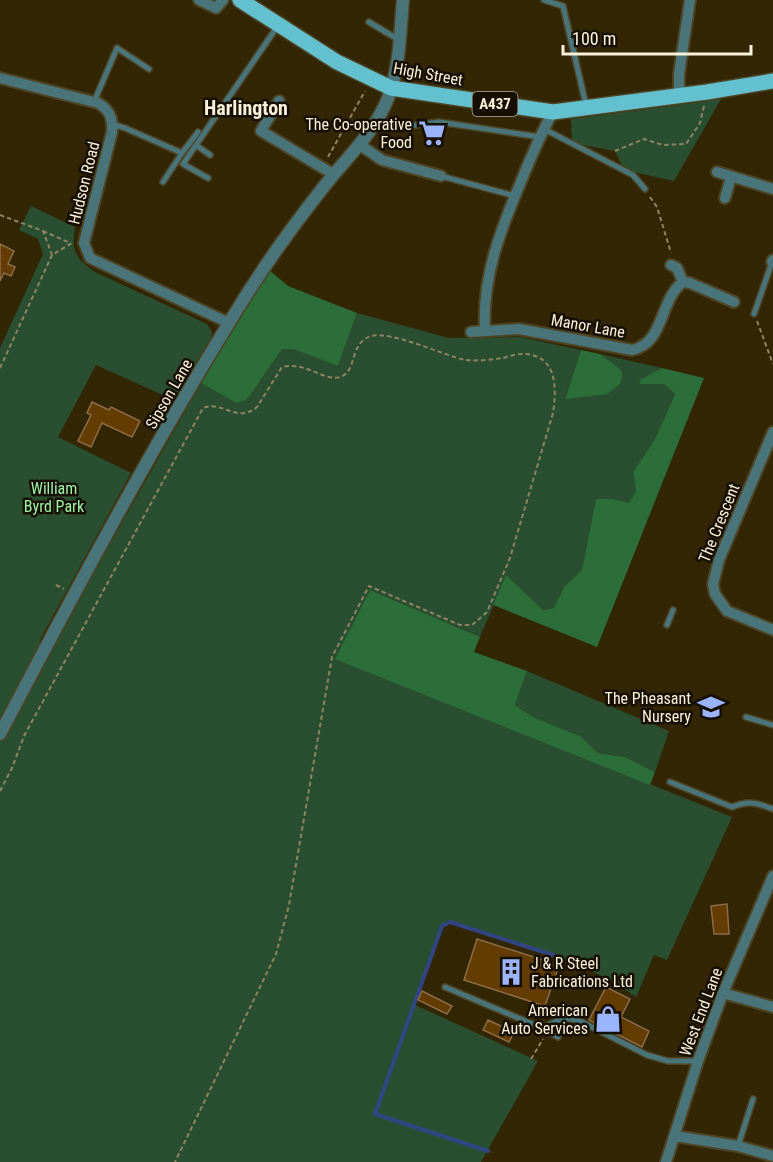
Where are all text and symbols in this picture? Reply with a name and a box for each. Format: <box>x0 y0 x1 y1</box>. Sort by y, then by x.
scale bar <box>563 18 750 56</box>
text: 100 m <box>572 28 616 49</box>
street label: High Street <box>392 59 465 90</box>
road number: A437 <box>472 92 518 116</box>
district label: Harlington <box>204 96 288 120</box>
place label: The Co-operative Food <box>305 115 412 152</box>
supermarket icon: The Co-operative Food <box>417 118 447 148</box>
street label: Hudson Road <box>65 140 103 226</box>
street label: Manor Lane <box>550 310 626 342</box>
street label: Sipson Lane <box>141 356 197 432</box>
park label: William Byrd Park <box>24 479 85 516</box>
street label: The Crescent <box>695 481 743 565</box>
place label: The Pheasant Nursery <box>605 689 691 726</box>
school or university icon: The Pheasant Nursery <box>696 692 726 722</box>
place label: J & R Steel Fabrications Ltd <box>531 954 633 991</box>
building icon: J & R Steel Fabrications Ltd <box>496 957 526 987</box>
street label: West End Lane <box>675 965 727 1059</box>
place label: American Auto Services <box>501 1001 588 1038</box>
shop icon: American Auto Services <box>593 1004 623 1034</box>

